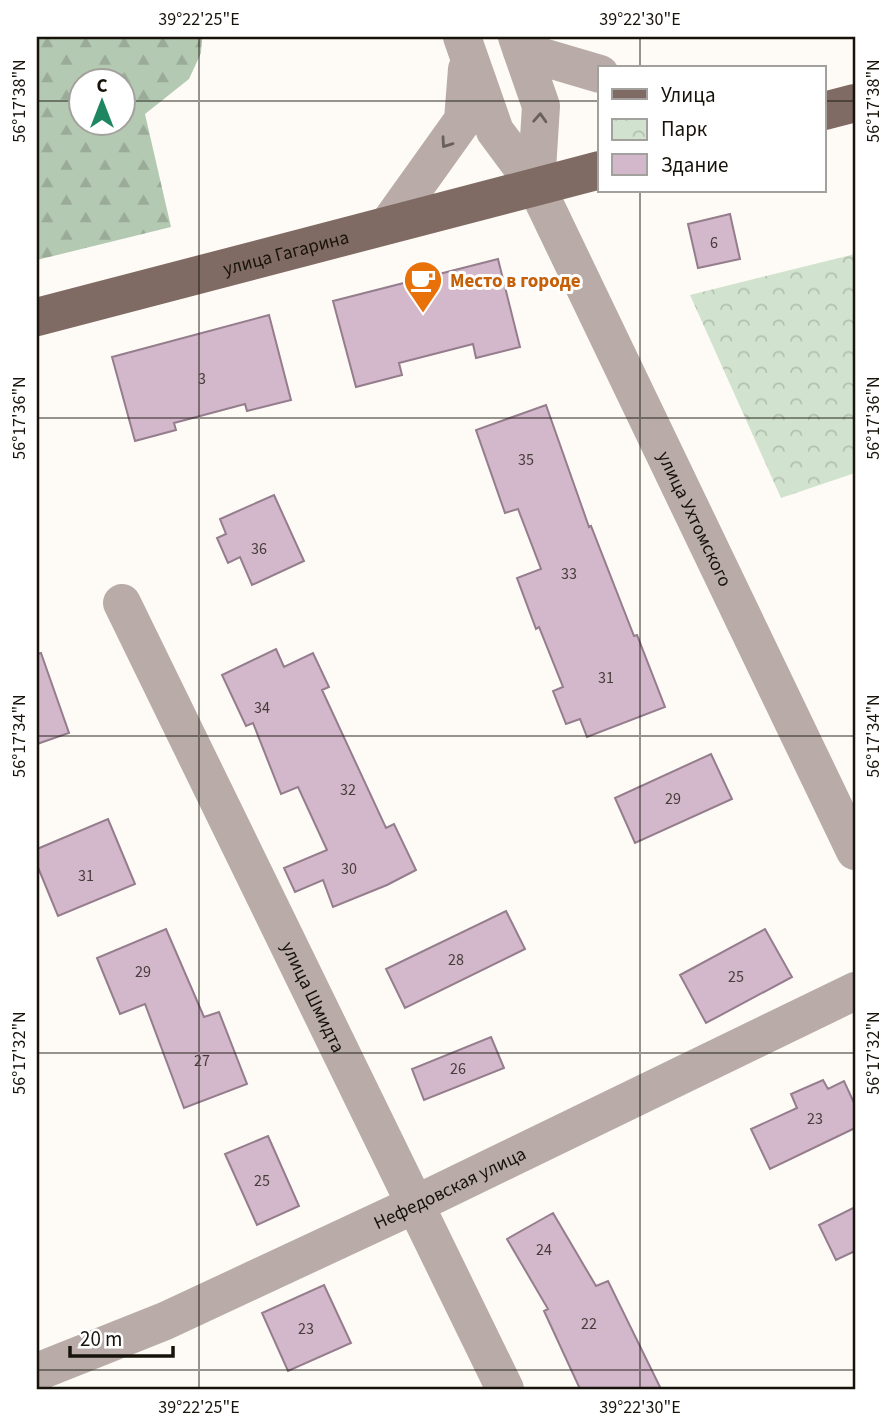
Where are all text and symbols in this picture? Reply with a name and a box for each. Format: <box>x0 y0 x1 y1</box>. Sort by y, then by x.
text: 39°22'25"E <box>158 7 240 32</box>
text: 39°22'30"E <box>599 7 681 32</box>
text: 56°17'38"N <box>7 59 32 143</box>
text: 56°17'38"N <box>861 59 886 143</box>
north arrow <box>66 66 136 136</box>
legend <box>598 66 826 192</box>
text: С <box>96 73 108 100</box>
text: Улица <box>661 80 716 110</box>
one-way arrow <box>532 112 547 123</box>
text: Парк <box>661 114 708 144</box>
one-way arrow <box>442 135 454 148</box>
text: Здание <box>661 150 729 180</box>
street label: улица Гагарина <box>220 224 352 283</box>
house number: 6 <box>710 232 718 254</box>
cafe icon: Место в городе <box>402 259 444 314</box>
place label: Место в городе <box>450 268 581 295</box>
house number: 3 <box>198 368 206 390</box>
text: 56°17'36"N <box>7 376 32 460</box>
text: 56°17'36"N <box>861 376 886 460</box>
street label: улица Ухтомского <box>650 447 738 591</box>
house number: 35 <box>518 449 534 471</box>
house number: 36 <box>251 538 267 560</box>
house number: 33 <box>561 563 577 585</box>
house number: 31 <box>598 667 614 689</box>
text: 56°17'34"N <box>7 694 32 778</box>
text: 56°17'34"N <box>861 694 886 778</box>
house number: 34 <box>254 697 270 719</box>
house number: 32 <box>340 779 356 801</box>
house number: 29 <box>665 788 681 810</box>
house number: 30 <box>341 858 357 880</box>
house number: 31 <box>78 865 94 887</box>
street label: улица Шмидта <box>274 937 351 1058</box>
house number: 28 <box>448 949 464 971</box>
house number: 29 <box>135 961 151 983</box>
house number: 25 <box>728 966 744 988</box>
text: 56°17'32"N <box>7 1011 32 1095</box>
text: 56°17'32"N <box>861 1011 886 1095</box>
house number: 27 <box>194 1050 210 1072</box>
house number: 26 <box>450 1058 466 1080</box>
house number: 23 <box>807 1108 823 1130</box>
street label: Нефедовская улица <box>369 1141 531 1237</box>
house number: 25 <box>254 1170 270 1192</box>
house number: 24 <box>536 1239 552 1261</box>
house number: 22 <box>581 1313 597 1335</box>
scale bar <box>70 1314 173 1358</box>
house number: 23 <box>298 1318 314 1340</box>
text: 20 m <box>80 1324 122 1354</box>
text: 39°22'25"E <box>158 1395 240 1420</box>
text: 39°22'30"E <box>599 1395 681 1420</box>

